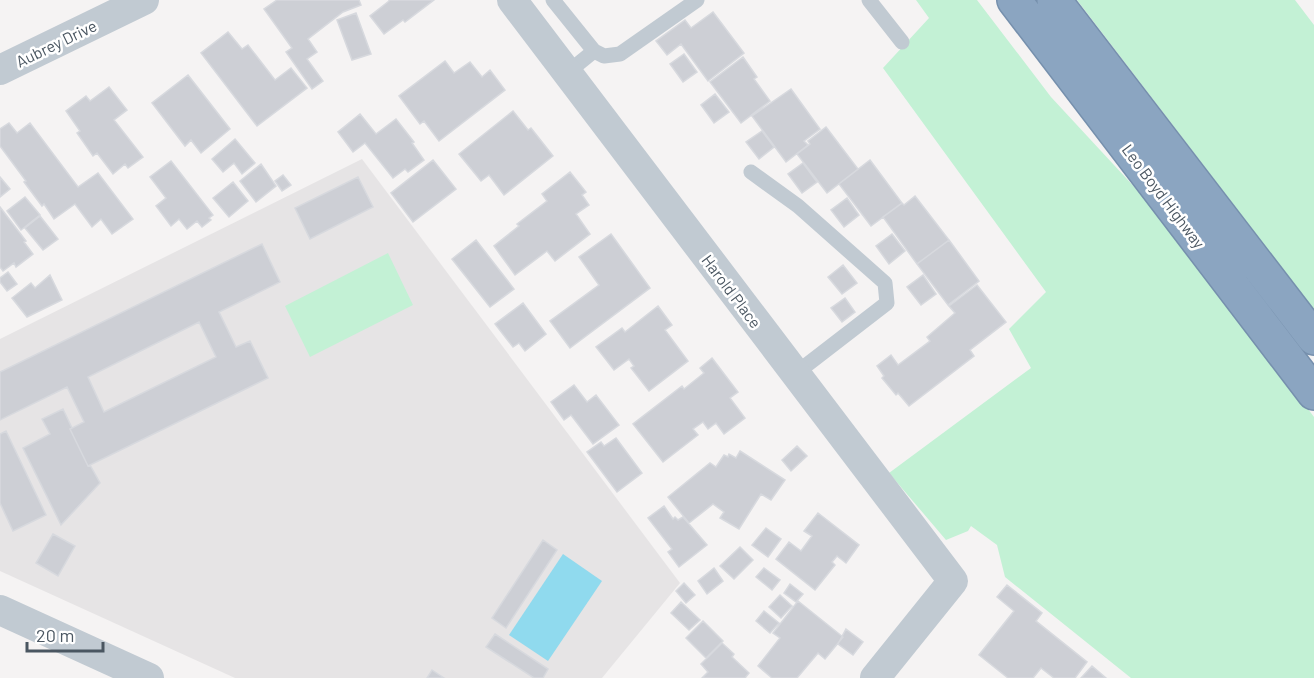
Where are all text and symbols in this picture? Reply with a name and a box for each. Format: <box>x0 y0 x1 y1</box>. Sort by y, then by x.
street label: Aubrey Drive <box>13 15 99 71</box>
street label: Leo Boyd Highway <box>1119 140 1210 252</box>
street label: Harold Place <box>698 251 766 331</box>
scale bar <box>27 615 104 653</box>
text: 20 m <box>36 624 74 646</box>

